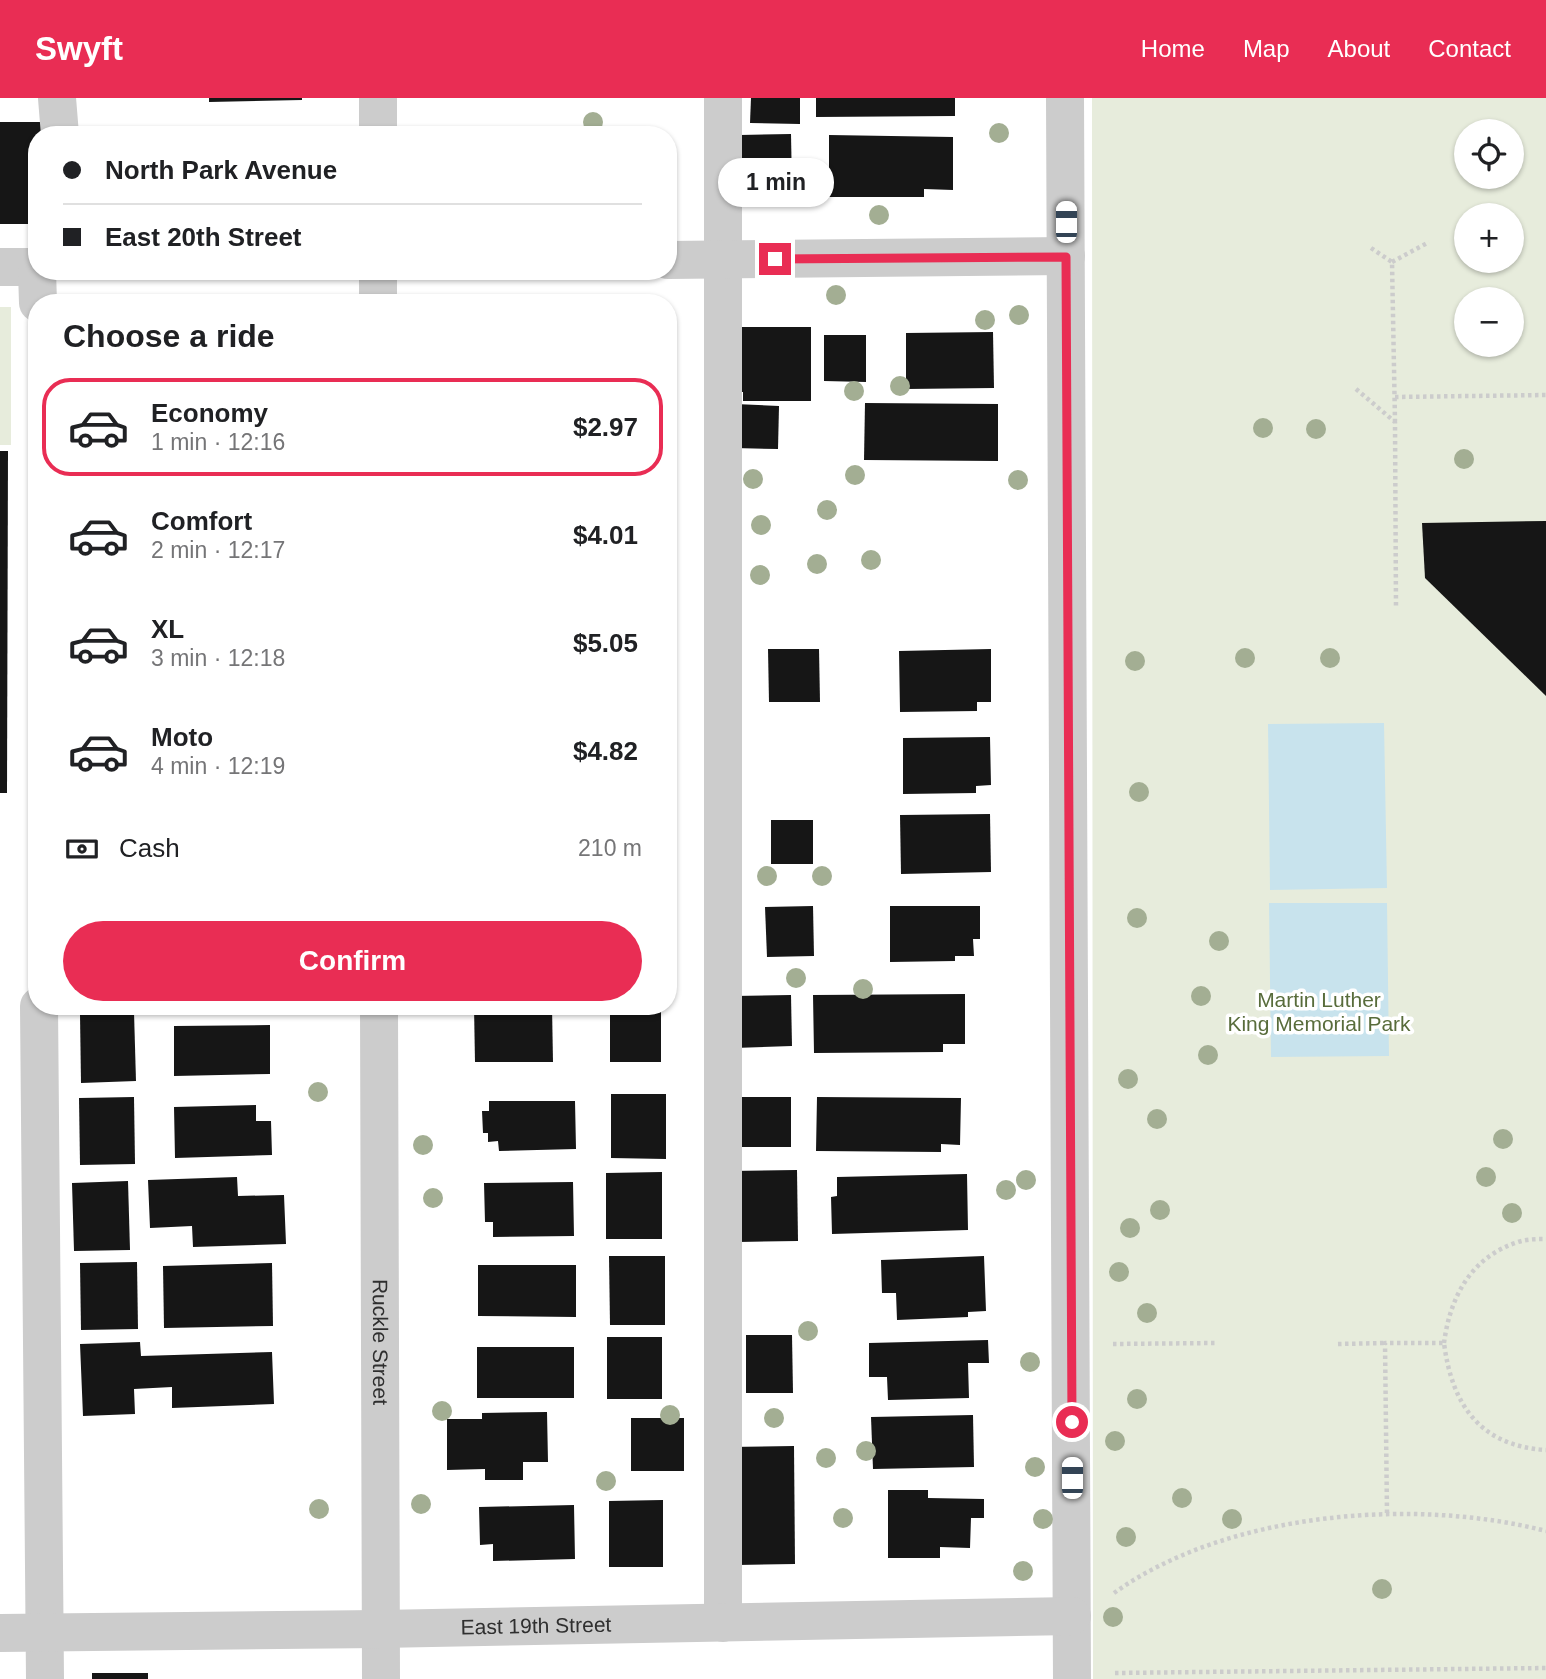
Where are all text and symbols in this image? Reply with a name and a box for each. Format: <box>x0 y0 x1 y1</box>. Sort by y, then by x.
text: Swyft <box>35 30 123 67</box>
text: Home <box>1141 35 1205 62</box>
text: Map <box>1243 35 1290 62</box>
text: About <box>1328 35 1390 62</box>
text: Contact <box>1428 35 1511 62</box>
map controls <box>1454 119 1524 357</box>
button: locate <box>1454 119 1524 189</box>
text: North Park Avenue <box>105 155 337 185</box>
callout: 1 min <box>717 158 833 206</box>
text: 1 min <box>746 169 806 195</box>
car <box>1056 201 1077 243</box>
button: + <box>1454 203 1524 273</box>
text: East 20th Street <box>105 222 302 252</box>
route end <box>759 243 791 275</box>
button: − <box>1454 287 1524 357</box>
text: Choose a ride <box>63 318 275 354</box>
icon: car <box>67 396 130 459</box>
text: Economy <box>151 398 268 428</box>
text: $2.97 <box>573 412 638 442</box>
text: 1 min · 12:16 <box>151 429 285 455</box>
icon: car <box>67 504 130 567</box>
text: Comfort <box>151 506 252 536</box>
text: $4.01 <box>573 520 638 550</box>
text: 2 min · 12:17 <box>151 537 285 563</box>
icon: car <box>67 612 130 675</box>
text: XL <box>151 614 184 644</box>
text: $5.05 <box>573 628 638 658</box>
text: 3 min · 12:18 <box>151 645 285 671</box>
icon: car <box>67 720 130 783</box>
text: Moto <box>151 722 213 752</box>
text: $4.82 <box>573 736 638 766</box>
text: 4 min · 12:19 <box>151 753 285 779</box>
icon: cash <box>63 830 101 868</box>
text: Cash <box>119 833 180 863</box>
text: 210 m <box>578 835 642 861</box>
button: Confirm <box>63 921 642 1001</box>
park label: Martin Luther King Memorial Park <box>1227 988 1411 1035</box>
street label: Ruckle Street <box>369 1279 392 1405</box>
route start <box>1056 1406 1088 1438</box>
car <box>1062 1457 1083 1499</box>
street label: East 19th Street <box>460 1613 612 1638</box>

